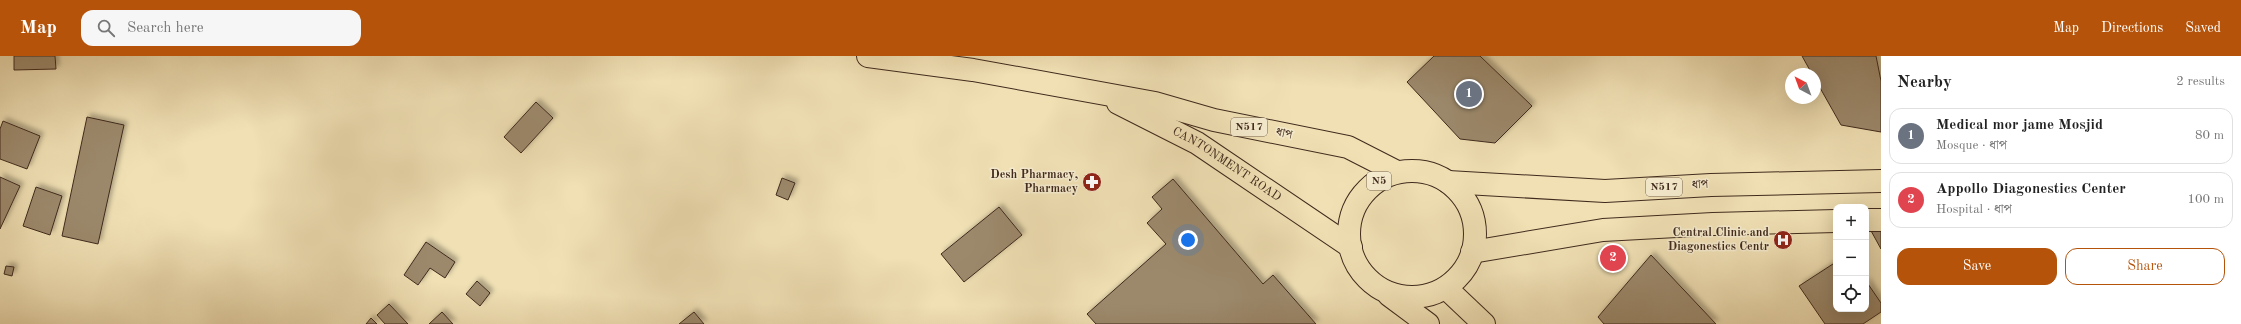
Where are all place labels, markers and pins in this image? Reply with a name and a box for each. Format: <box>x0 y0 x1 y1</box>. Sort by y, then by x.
pin: 1 <box>1456 79 1482 109</box>
place label: Desh Pharmacy, Pharmacy <box>990 169 1078 195</box>
pharmacy icon: Desh Pharmacy, Pharmacy <box>1081 171 1103 193</box>
place label: Central Clinic and Diagonestics Centr <box>1668 227 1770 253</box>
hospital icon: Central Clinic and Diagonestics Centr <box>1772 229 1794 251</box>
pin: 2 <box>1600 243 1626 273</box>

